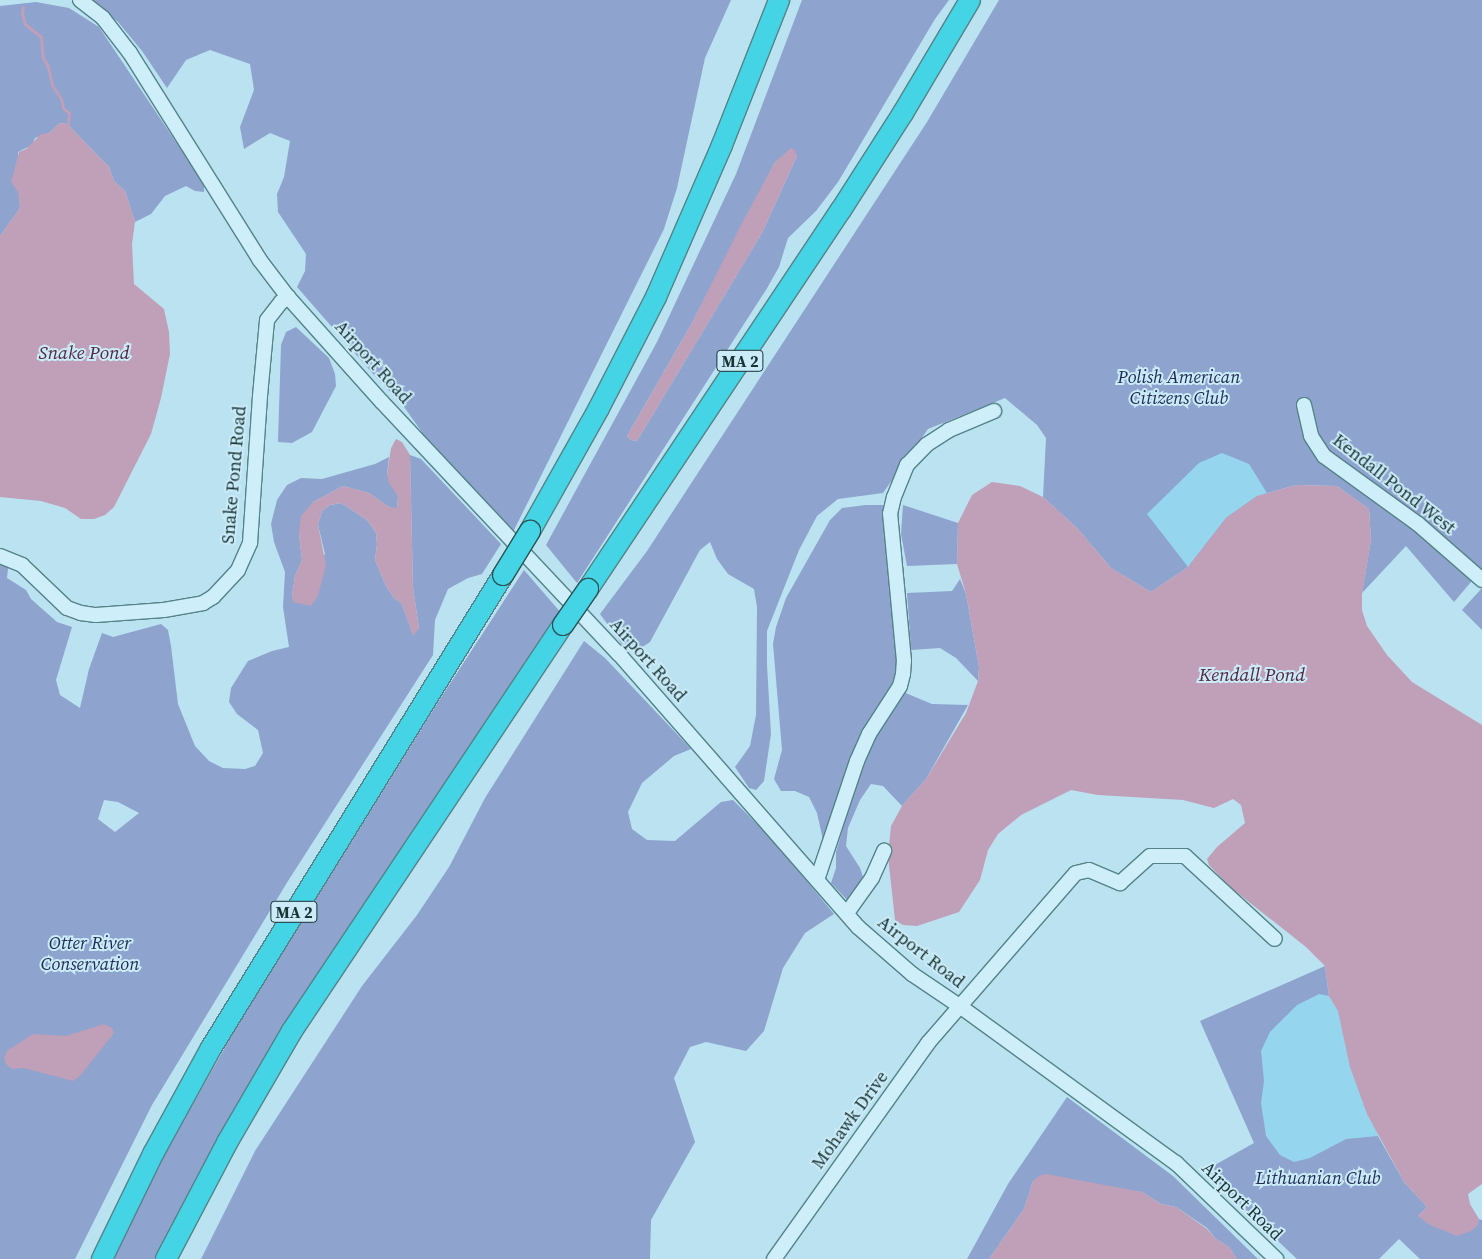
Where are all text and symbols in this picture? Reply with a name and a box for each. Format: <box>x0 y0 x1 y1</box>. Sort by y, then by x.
street label: Airport Road <box>330 316 416 408</box>
water label: Snake Pond <box>38 342 130 364</box>
road number: MA 2 <box>716 348 764 374</box>
park label: Polish American Citizens Club <box>1118 367 1240 409</box>
street label: Snake Pond Road <box>217 405 251 545</box>
street label: Kendall Pond West <box>1328 429 1460 539</box>
street label: Airport Road <box>605 614 691 706</box>
water label: Kendall Pond <box>1199 664 1305 686</box>
road number: MA 2 <box>270 899 318 926</box>
street label: Airport Road <box>873 911 969 993</box>
park label: Otter River Conservation <box>41 933 139 976</box>
street label: Mohawk Drive <box>807 1067 893 1173</box>
street label: Airport Road <box>1197 1157 1287 1245</box>
park label: Lithuanian Club <box>1256 1167 1380 1189</box>

